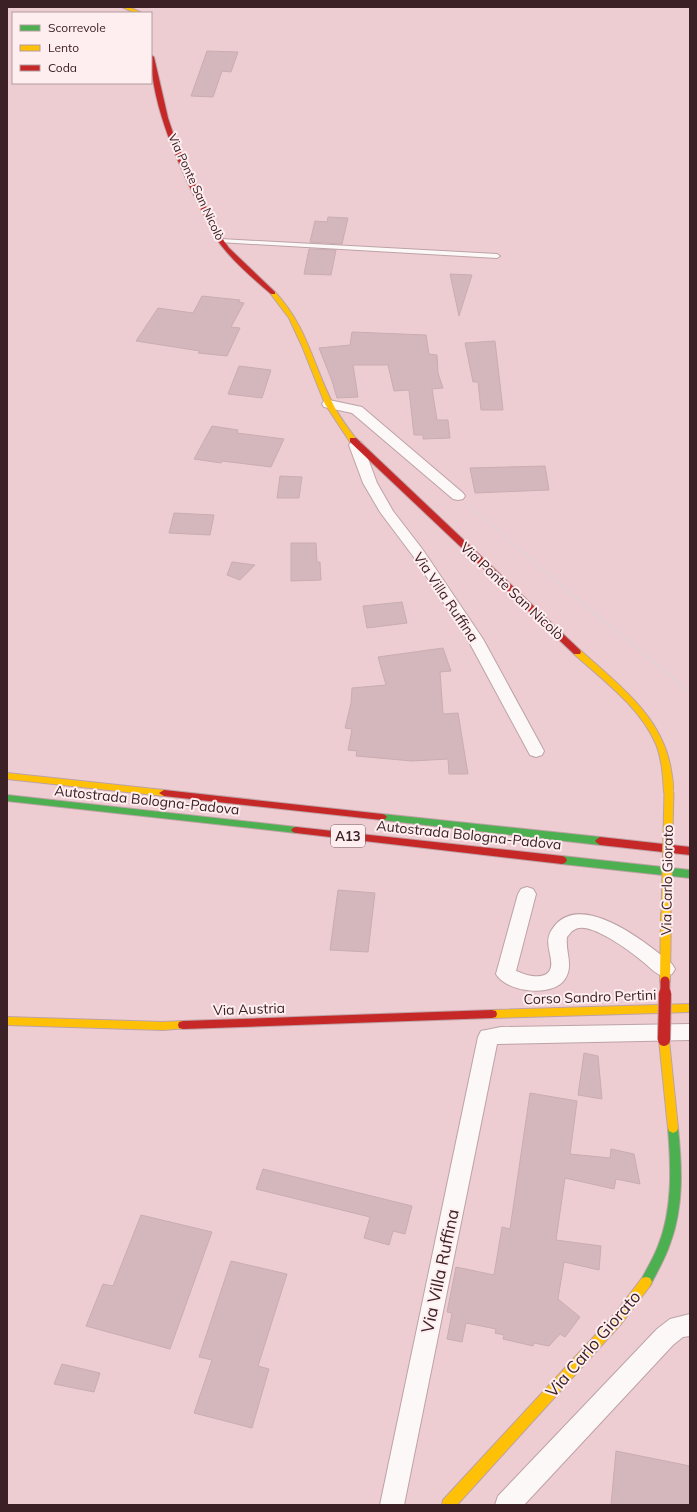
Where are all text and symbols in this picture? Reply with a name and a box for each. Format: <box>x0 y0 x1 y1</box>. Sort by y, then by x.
legend <box>12 12 152 84</box>
text: Scorrevole <box>48 20 106 35</box>
text: Lento <box>48 40 79 55</box>
text: Coda <box>48 60 77 75</box>
street label: Via Ponte San Nicolò <box>165 131 228 243</box>
street label: Via Ponte San Nicolò <box>456 538 568 644</box>
street label: Via Villa Ruffina <box>409 549 483 645</box>
street label: Autostrada Bologna-Padova <box>54 781 240 819</box>
street label: Autostrada Bologna-Padova <box>376 816 562 854</box>
street label: Via Carlo Giorato <box>657 824 677 936</box>
road number: A13 <box>331 825 365 847</box>
street label: Corso Sandro Pertini <box>523 986 657 1008</box>
street label: Via Austria <box>213 999 285 1019</box>
street label: Via Villa Ruffina <box>416 1207 463 1335</box>
street label: Via Carlo Giorato <box>541 1286 645 1401</box>

